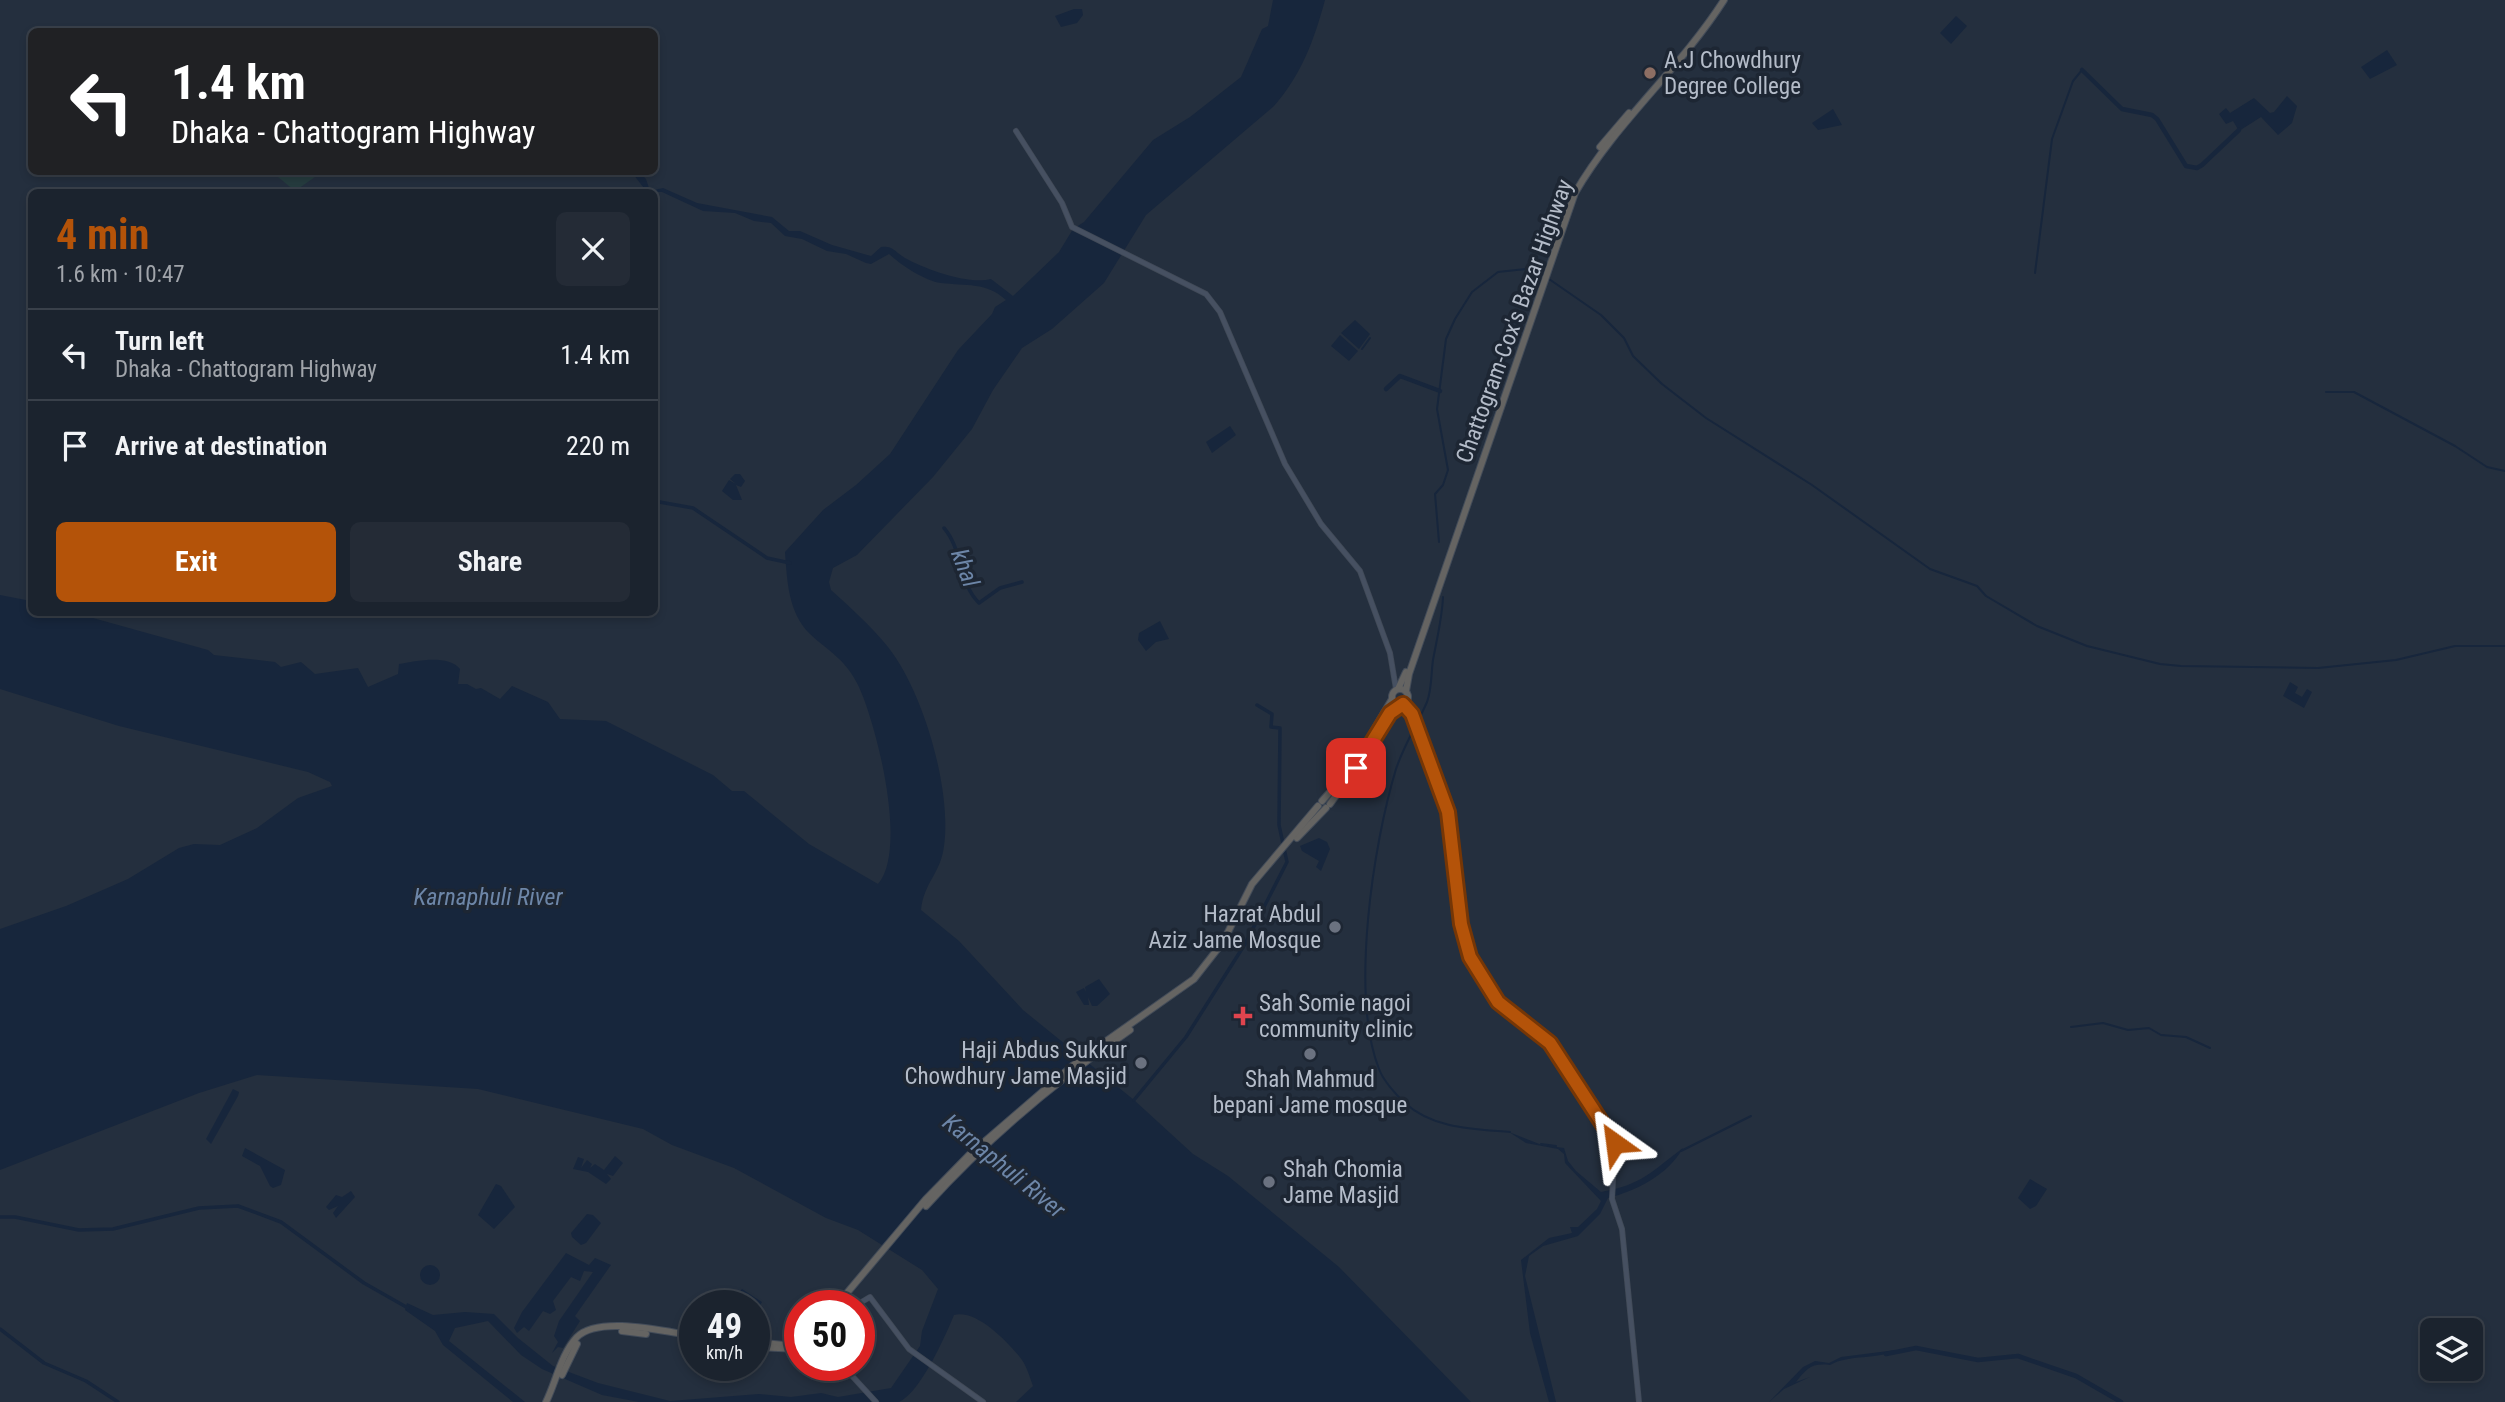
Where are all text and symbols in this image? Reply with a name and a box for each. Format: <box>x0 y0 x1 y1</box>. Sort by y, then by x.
place label: A.J Chowdhury Degree College <box>1664 47 1801 100</box>
text: 1.4 km <box>171 54 306 111</box>
icon: left <box>56 56 147 147</box>
marker: A.J Chowdhury Degree College <box>1642 65 1658 81</box>
text: Dhaka - Chattogram Highway <box>171 113 535 151</box>
street label: Chattogram-Cox's Bazar Highway <box>1451 175 1579 467</box>
text: 4 min <box>56 210 149 259</box>
button: close <box>556 212 630 286</box>
text: 1.6 km · 10:47 <box>56 261 185 288</box>
text: Turn left <box>115 326 204 356</box>
icon: left <box>56 336 94 374</box>
text: 1.4 km <box>560 340 630 370</box>
text: Dhaka - Chattogram Highway <box>115 356 377 383</box>
icon: arrive <box>56 427 94 465</box>
text: Arrive at destination <box>115 431 327 461</box>
text: 220 m <box>566 431 630 461</box>
button: Exit <box>56 522 336 602</box>
button: Share <box>350 522 630 602</box>
water label: khal <box>945 545 985 591</box>
pin <box>1326 738 1386 798</box>
icon: arrive <box>1337 749 1375 787</box>
water label: Karnaphuli River <box>414 883 563 911</box>
place label: Hazrat Abdul Aziz Jame Mosque <box>1149 901 1321 954</box>
marker: Hazrat Abdul Aziz Jame Mosque <box>1327 919 1343 935</box>
place label: Sah Somie nagoi community clinic <box>1259 990 1413 1043</box>
marker: Sah Somie nagoi community clinic <box>1233 1006 1253 1026</box>
place label: Haji Abdus Sukkur Chowdhury Jame Masjid <box>904 1037 1127 1090</box>
marker: Shah Mahmud bepani Jame mosque <box>1302 1046 1318 1062</box>
marker: Haji Abdus Sukkur Chowdhury Jame Masjid <box>1133 1055 1149 1071</box>
place label: Shah Mahmud bepani Jame mosque <box>1213 1066 1407 1119</box>
position arrow <box>1578 1106 1652 1180</box>
water label: Karnaphuli River <box>937 1108 1071 1224</box>
place label: Shah Chomia Jame Masjid <box>1283 1156 1403 1209</box>
marker: Shah Chomia Jame Masjid <box>1261 1174 1277 1190</box>
speed limit sign: 50 <box>784 1290 875 1381</box>
text: 49 <box>707 1306 742 1347</box>
map controls <box>2420 1318 2483 1381</box>
button: layers <box>2420 1318 2483 1381</box>
text: km/h <box>706 1342 743 1363</box>

